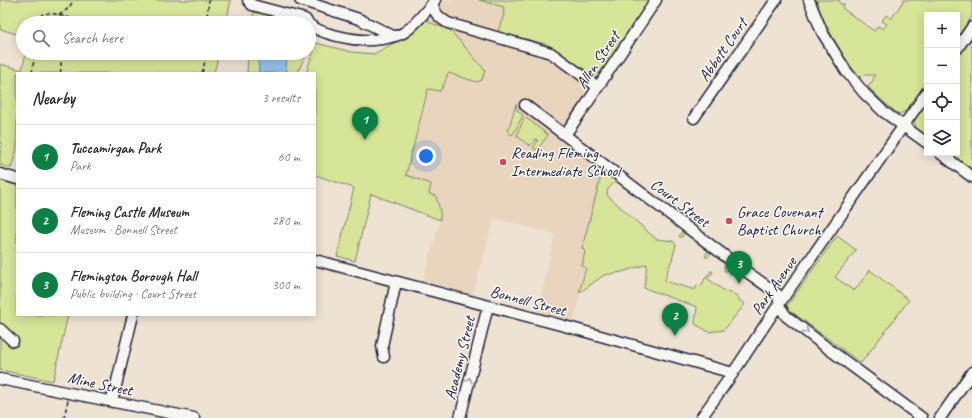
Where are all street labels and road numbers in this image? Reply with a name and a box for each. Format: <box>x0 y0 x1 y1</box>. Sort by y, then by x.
street label: Abbott Court <box>694 12 753 85</box>
street label: Allen Street <box>572 25 626 92</box>
street label: Court Street <box>647 174 715 233</box>
street label: Park Avenue <box>747 252 802 319</box>
street label: Bonnell Street <box>488 281 570 321</box>
street label: Academy Street <box>440 313 480 402</box>
street label: Mine Street <box>66 367 136 401</box>

